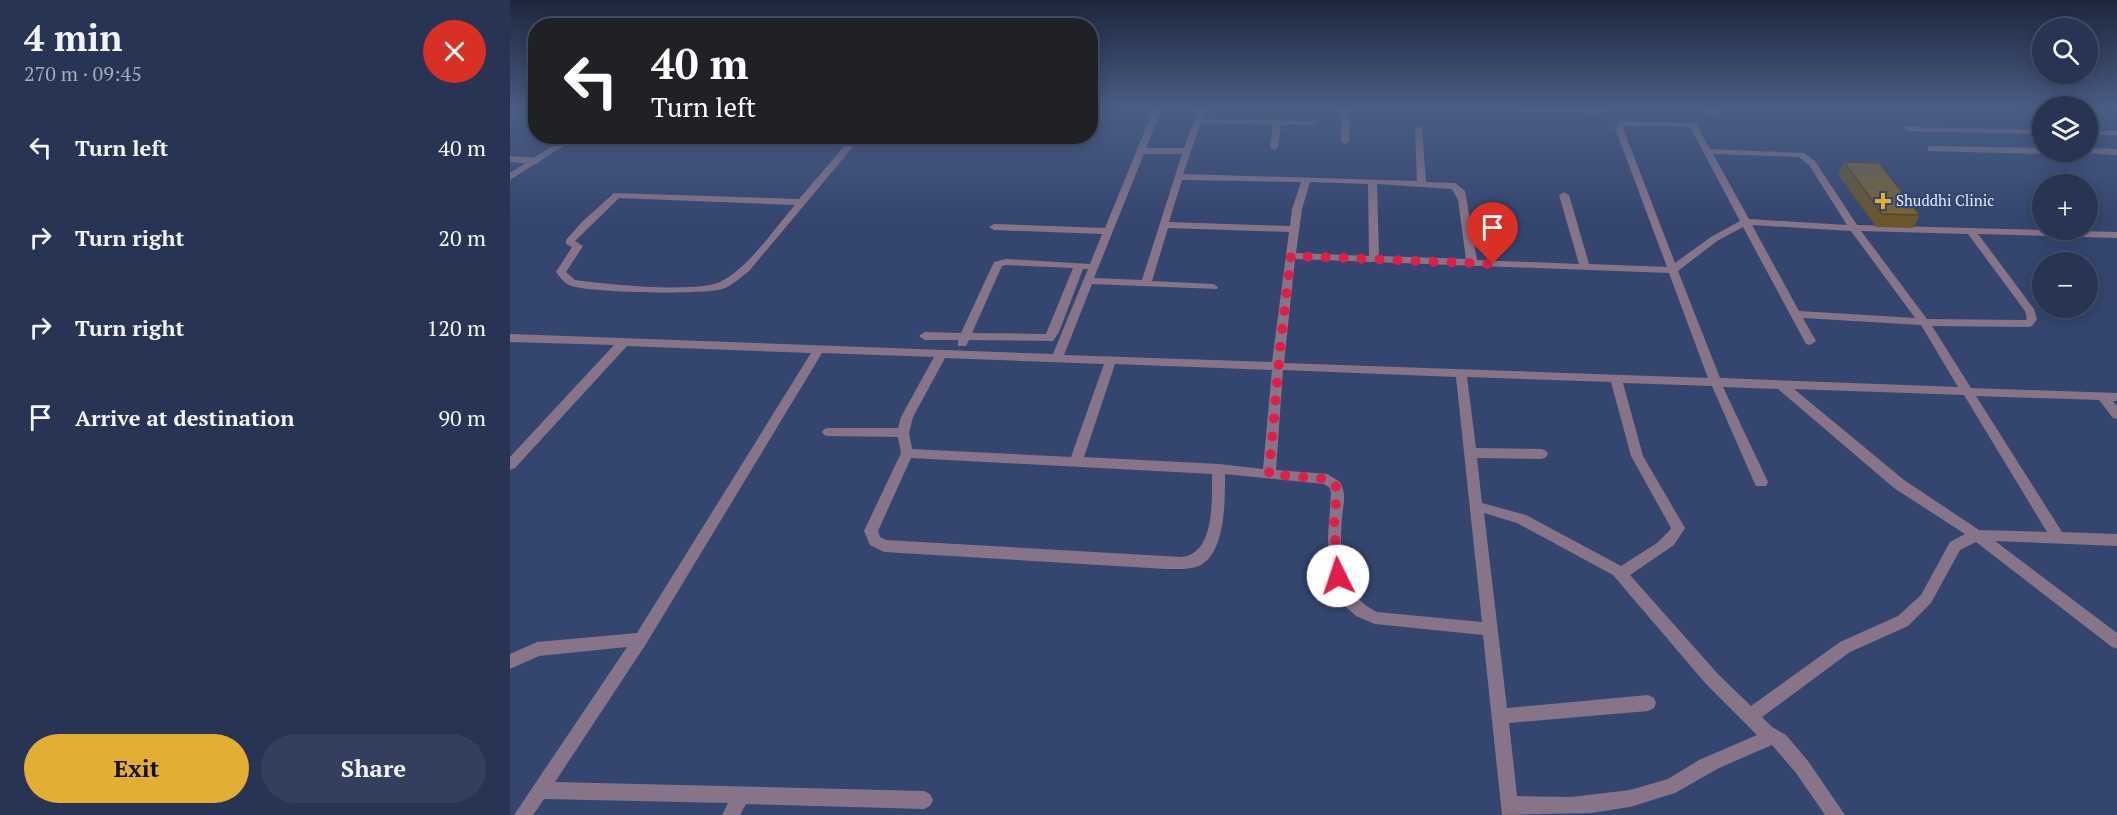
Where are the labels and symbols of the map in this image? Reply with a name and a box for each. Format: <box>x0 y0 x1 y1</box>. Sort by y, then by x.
place label: Shuddhi Clinic <box>1896 190 1994 210</box>
marker: Shuddhi Clinic <box>1874 192 1892 210</box>
pin <box>1467 202 1518 264</box>
position arrow <box>1306 544 1370 608</box>

